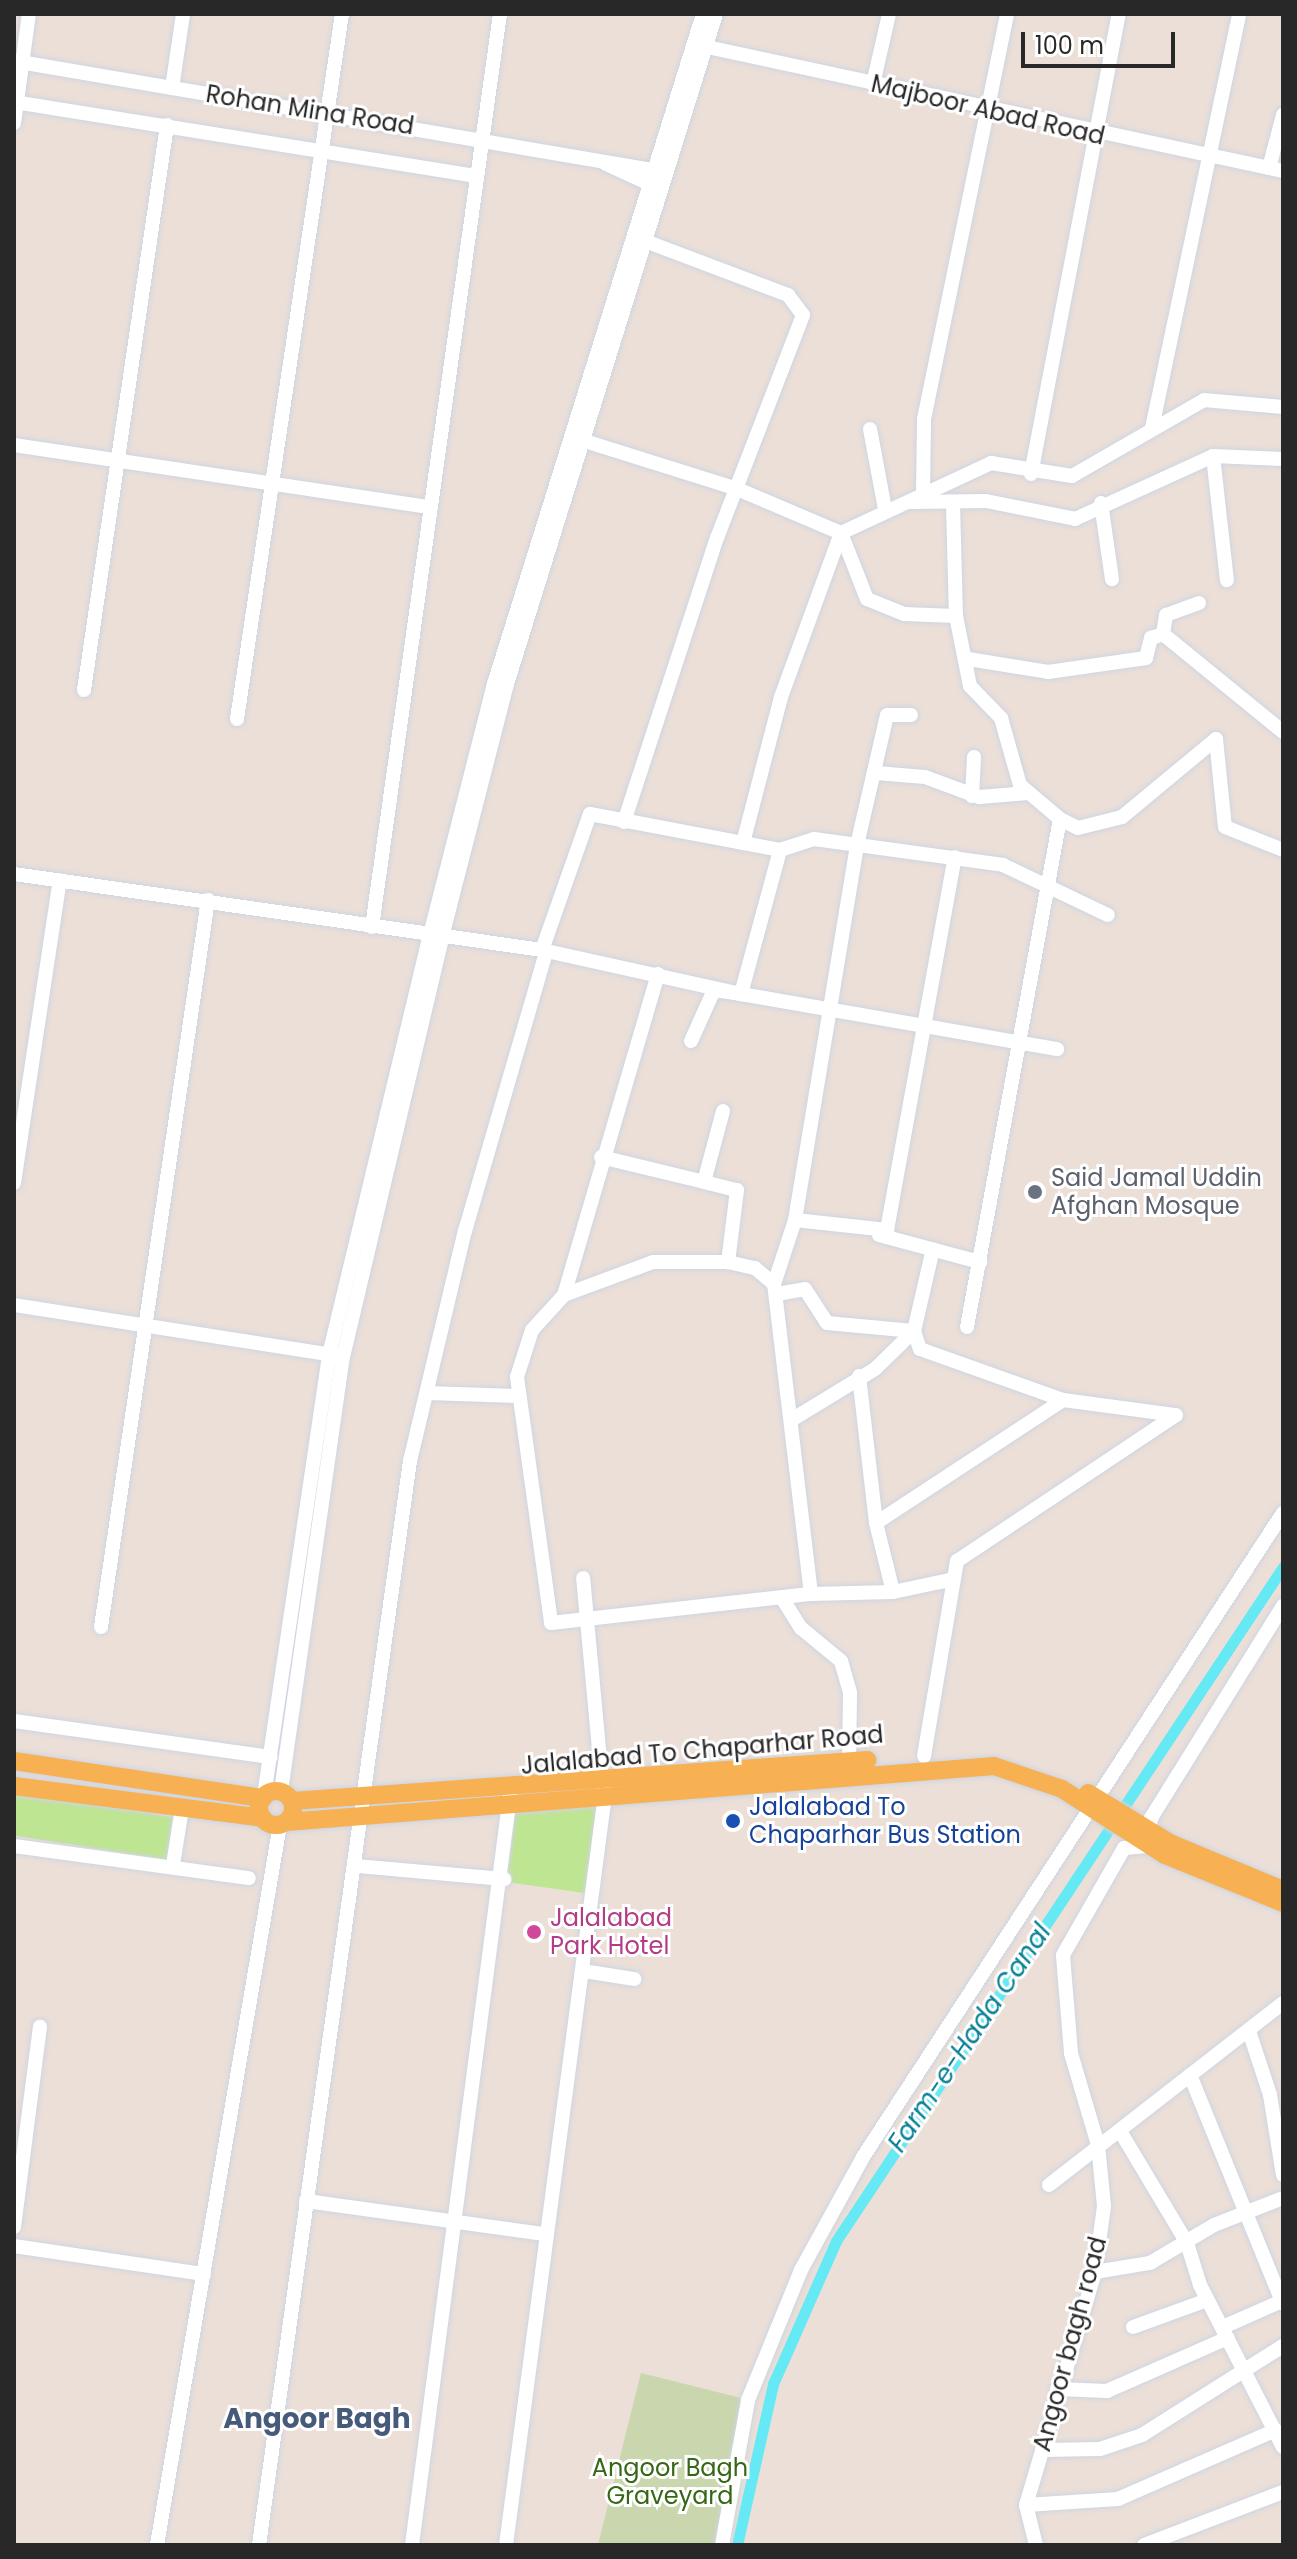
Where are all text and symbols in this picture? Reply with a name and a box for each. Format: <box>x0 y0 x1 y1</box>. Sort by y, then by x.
scale bar <box>1025 16 1179 66</box>
text: 100 m <box>1035 29 1104 62</box>
street label: Majboor Abad Road <box>868 69 1108 151</box>
street label: Rohan Mina Road <box>204 79 416 141</box>
place label: Said Jamal Uddin Afghan Mosque <box>1051 1164 1262 1220</box>
marker: Said Jamal Uddin Afghan Mosque <box>1026 1183 1044 1201</box>
street label: Jalalabad To Chaparhar Road <box>519 1720 885 1780</box>
place label: Jalalabad To Chaparhar Bus Station <box>749 1793 1021 1849</box>
marker: Jalalabad To Chaparhar Bus Station <box>724 1812 742 1830</box>
place label: Jalalabad Park Hotel <box>550 1904 672 1960</box>
water label: Farm-e-Hada Canal <box>882 1918 1058 2158</box>
marker: Jalalabad Park Hotel <box>525 1923 543 1941</box>
street label: Angoor bagh road <box>1027 2234 1113 2454</box>
district label: Angoor Bagh <box>223 2402 411 2436</box>
park label: Angoor Bagh Graveyard <box>592 2454 748 2510</box>

